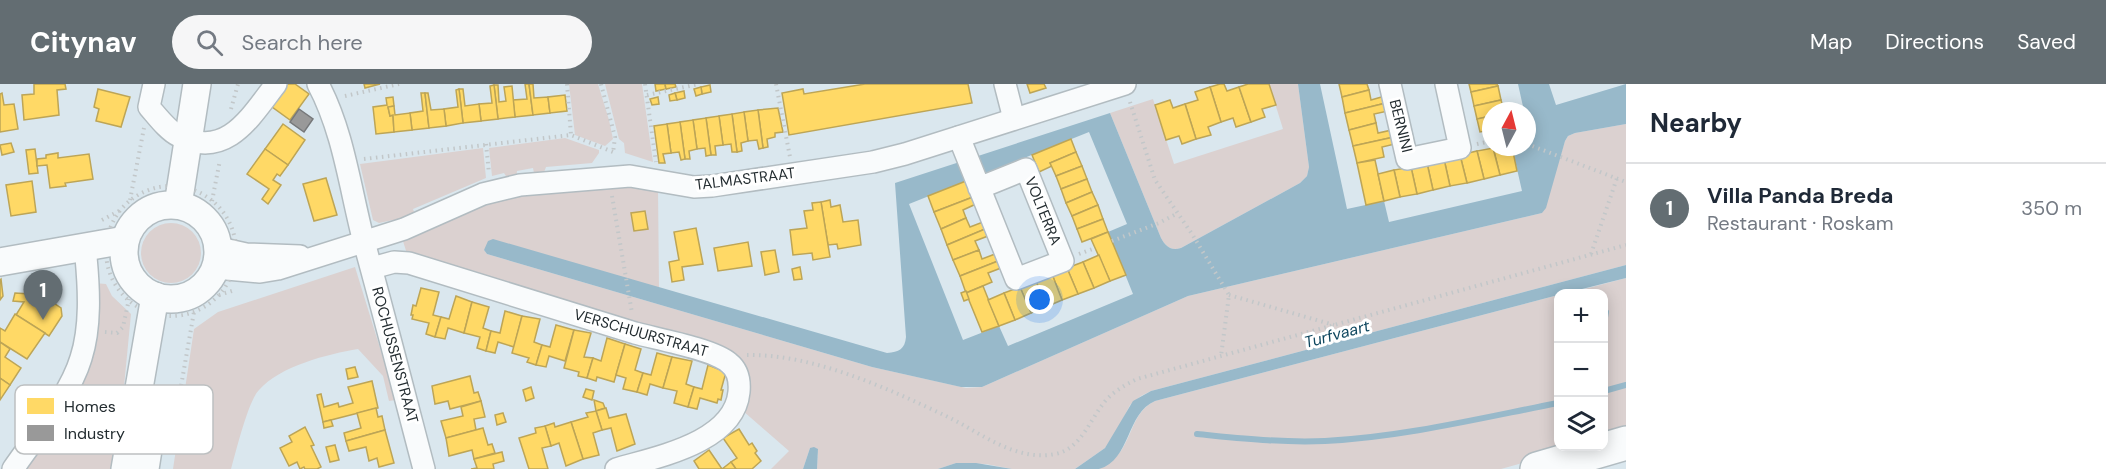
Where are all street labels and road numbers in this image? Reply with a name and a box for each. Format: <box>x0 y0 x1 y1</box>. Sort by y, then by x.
street label: BERNINI <box>1385 97 1417 155</box>
street label: TALMASTRAAT <box>694 163 796 195</box>
street label: VOLTERRA <box>1020 174 1066 248</box>
street label: ROCHUSSENSTRAAT <box>367 285 423 425</box>
street label: VERSCHUURSTRAAT <box>572 304 710 362</box>

